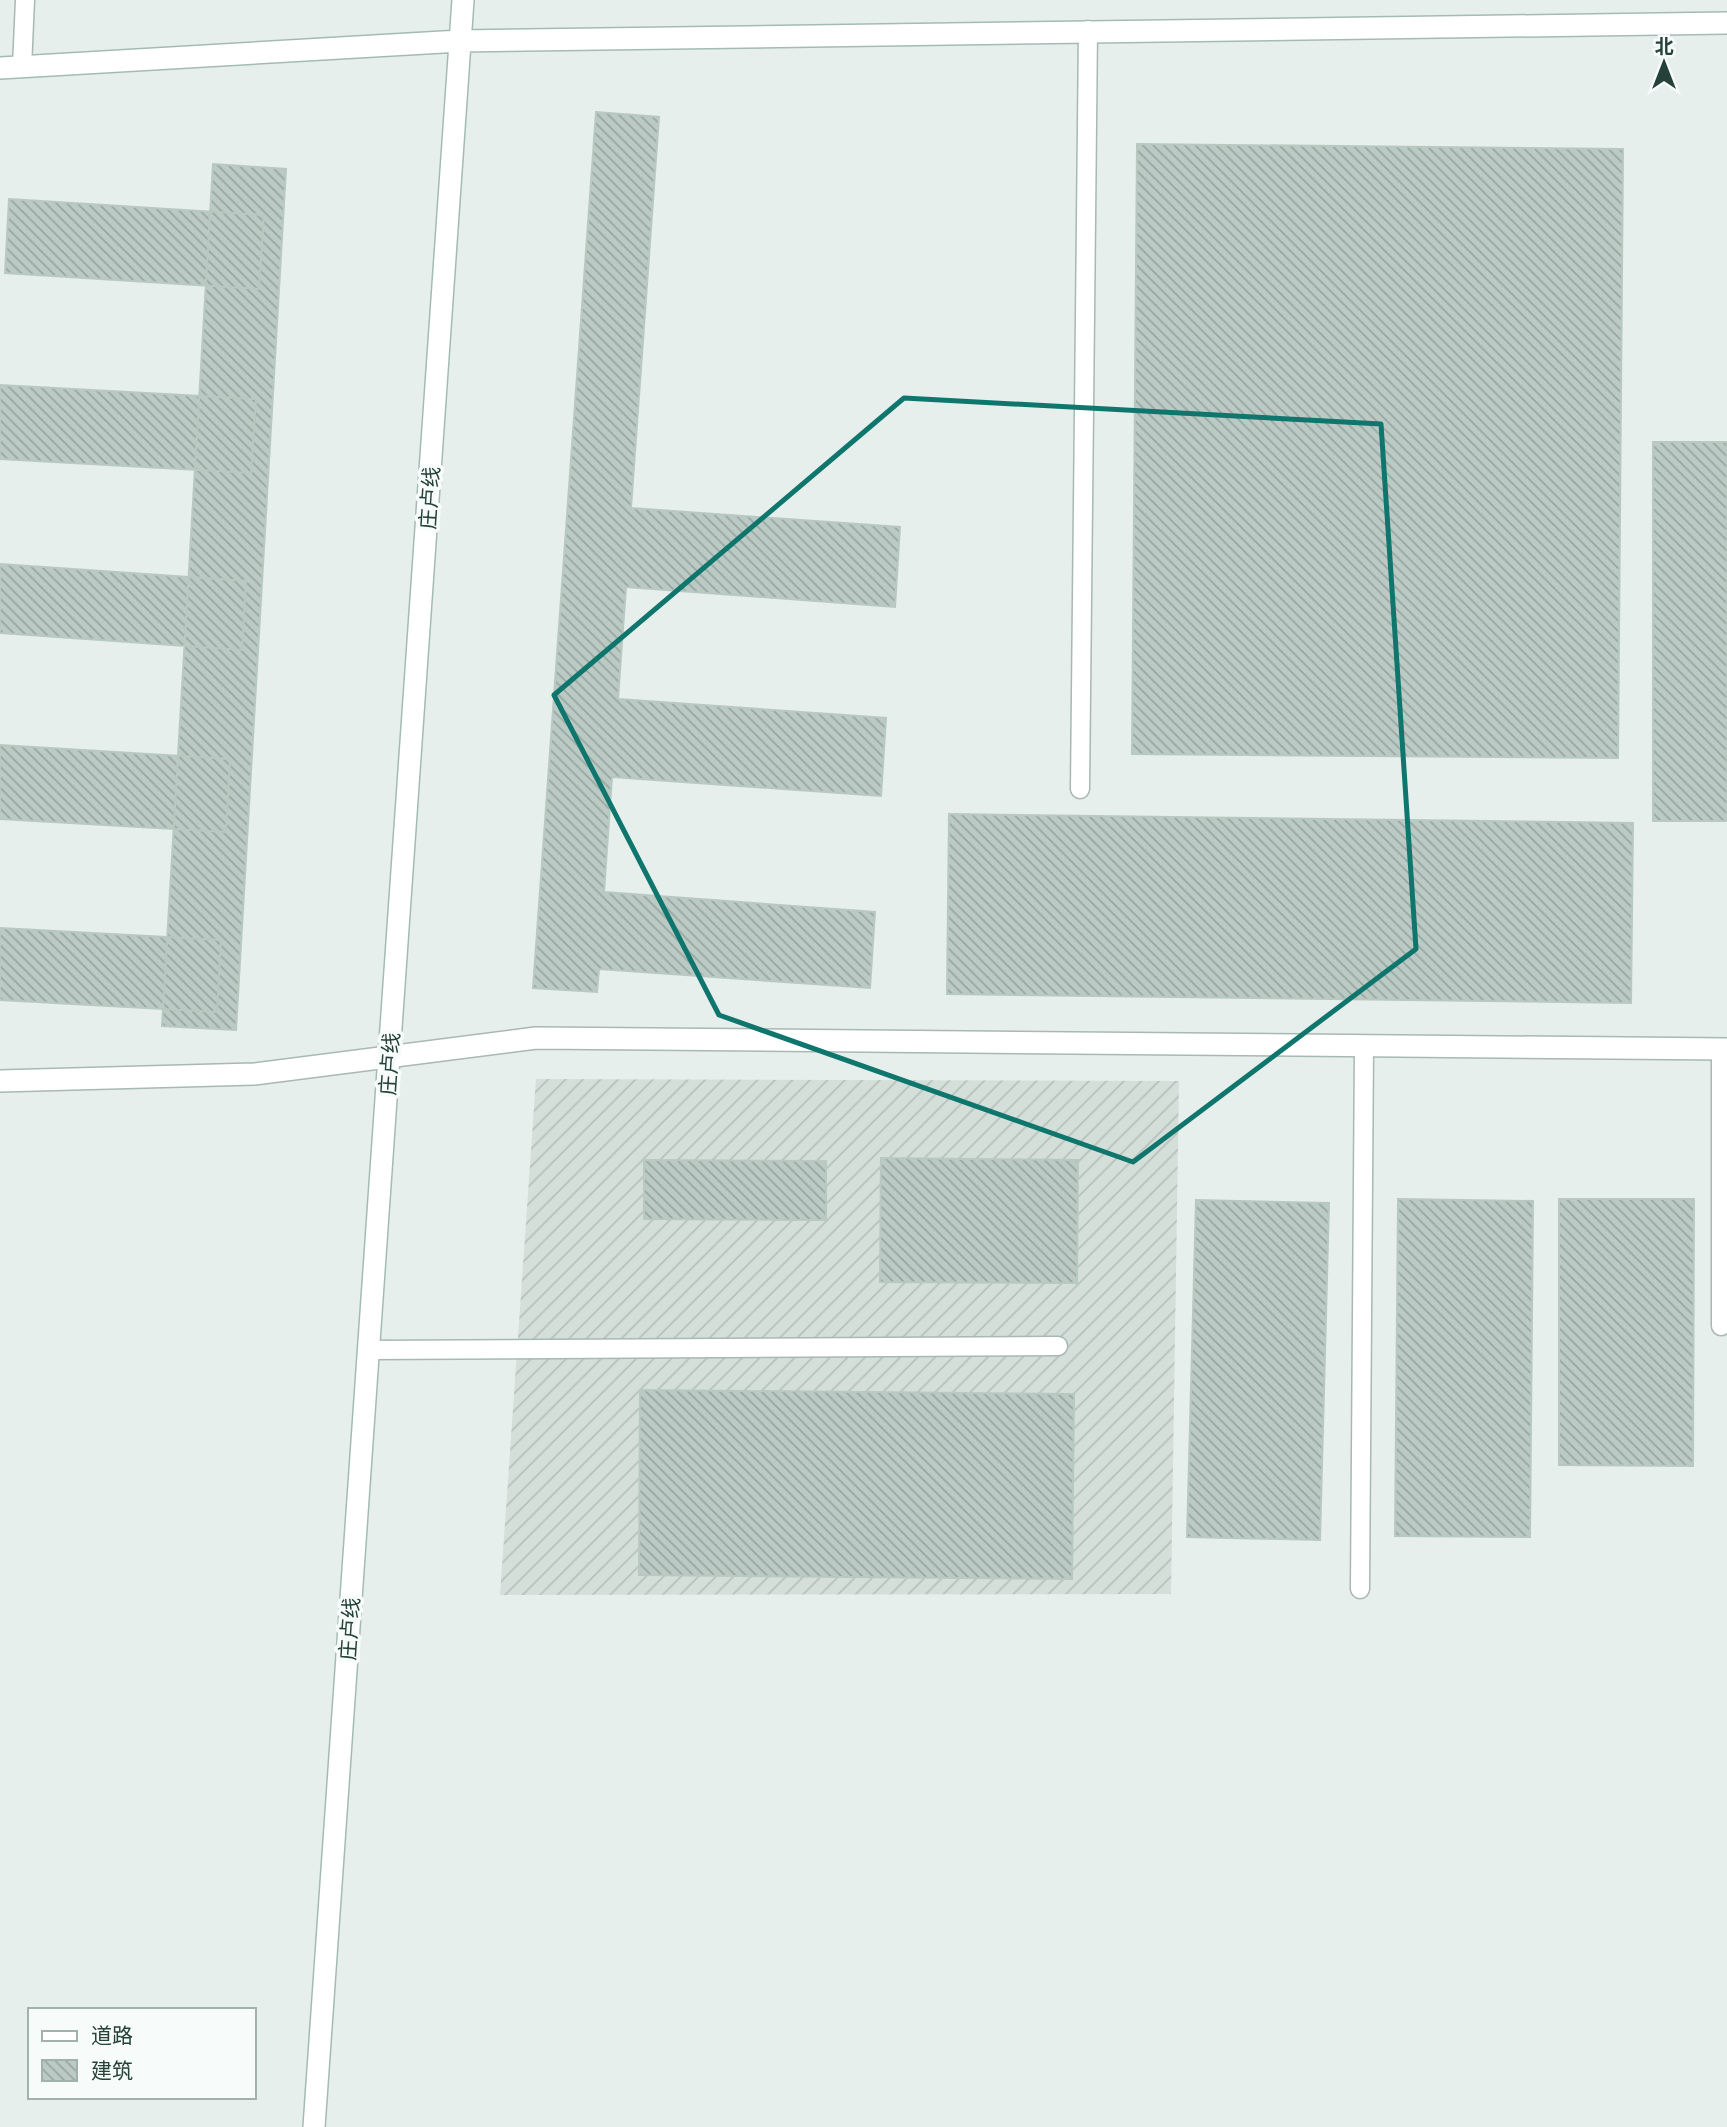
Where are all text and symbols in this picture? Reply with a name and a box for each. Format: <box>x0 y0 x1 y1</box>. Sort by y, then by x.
north arrow <box>1629 28 1699 98</box>
text: 北 <box>1654 31 1674 60</box>
street label: 庄卢线 <box>411 465 447 531</box>
street label: 庄卢线 <box>371 1031 407 1097</box>
street label: 庄卢线 <box>331 1596 367 1662</box>
legend <box>28 2008 256 2099</box>
text: 道路 <box>91 2019 133 2051</box>
text: 建筑 <box>91 2054 133 2086</box>

